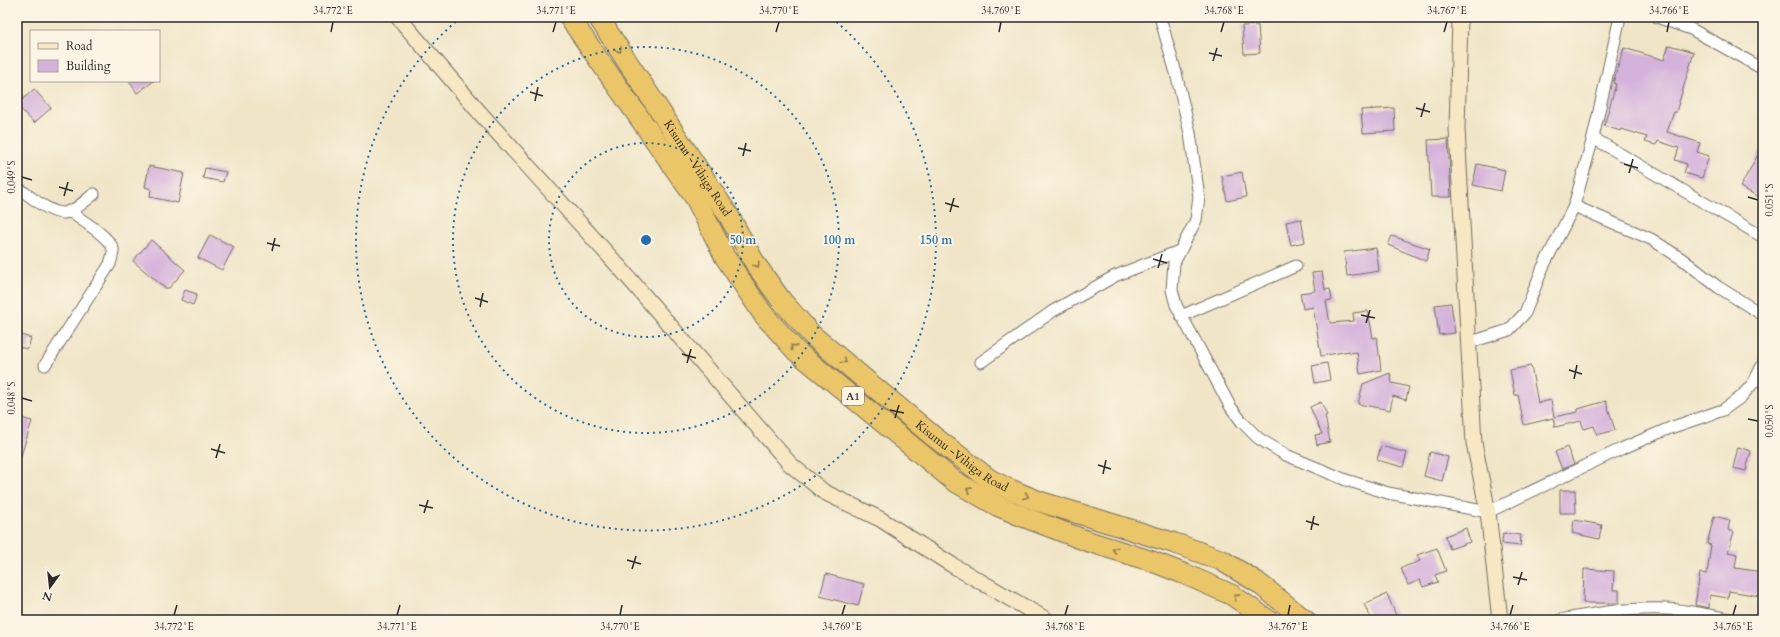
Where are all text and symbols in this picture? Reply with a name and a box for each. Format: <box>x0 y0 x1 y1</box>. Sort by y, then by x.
text: 34.772°E <box>313 4 353 18</box>
text: 34.771°E <box>536 4 576 18</box>
text: 34.770°E <box>759 4 799 18</box>
text: 34.769°E <box>981 4 1021 18</box>
text: 34.768°E <box>1204 4 1244 18</box>
text: 34.767°E <box>1427 4 1467 18</box>
text: 34.766°E <box>1649 4 1689 18</box>
legend <box>30 30 160 82</box>
text: Road <box>66 38 93 54</box>
one-way arrow <box>614 45 621 52</box>
text: Building <box>66 58 111 74</box>
street label: Kisumu -Vihiga Road <box>660 117 735 220</box>
text: 0.049°S <box>5 160 19 194</box>
text: 0.051°S <box>1763 183 1777 217</box>
text: 50 m <box>730 232 757 248</box>
text: 100 m <box>823 232 856 248</box>
text: 150 m <box>920 232 953 248</box>
centre of rings <box>639 233 653 247</box>
one-way arrow <box>752 261 759 268</box>
one-way arrow <box>790 344 797 352</box>
one-way arrow <box>839 356 846 363</box>
text: 0.048°S <box>5 381 19 415</box>
road number: A1 <box>842 387 864 405</box>
text: 0.050°S <box>1763 404 1777 438</box>
street label: Kisumu -Vihiga Road <box>912 417 1012 496</box>
one-way arrow <box>966 488 974 495</box>
one-way arrow <box>1022 492 1029 500</box>
one-way arrow <box>1112 546 1119 555</box>
north arrow <box>30 567 70 607</box>
text: N <box>41 588 54 605</box>
one-way arrow <box>1233 595 1240 602</box>
text: 34.772°E <box>154 620 194 634</box>
text: 34.771°E <box>377 620 417 634</box>
text: 34.770°E <box>600 620 640 634</box>
text: 34.769°E <box>822 620 862 634</box>
text: 34.768°E <box>1045 620 1085 634</box>
text: 34.767°E <box>1268 620 1308 634</box>
text: 34.766°E <box>1490 620 1530 634</box>
text: 34.765°E <box>1713 620 1753 634</box>

